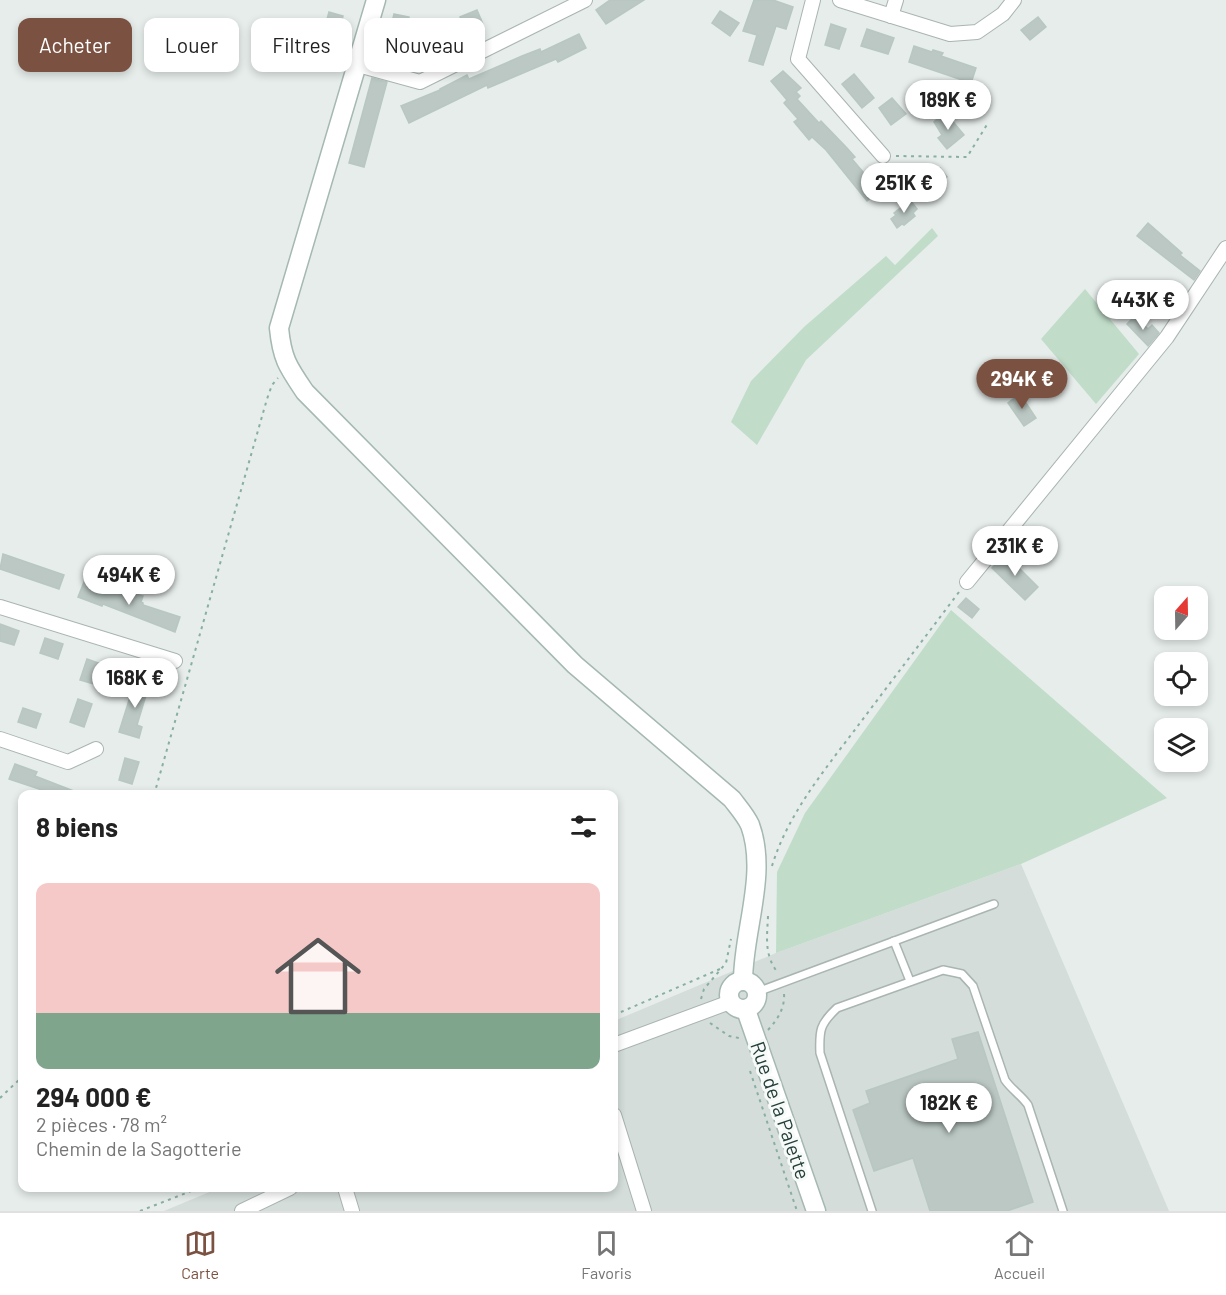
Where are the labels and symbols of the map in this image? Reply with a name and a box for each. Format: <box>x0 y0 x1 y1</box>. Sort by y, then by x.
pin: 189K € <box>899 80 997 131</box>
pin: 251K € <box>855 163 953 214</box>
pin: 443K € <box>1094 280 1192 331</box>
pin: 294K € <box>973 359 1071 410</box>
pin: 231K € <box>966 526 1064 577</box>
pin: 494K € <box>80 555 178 606</box>
north arrow <box>1154 586 1208 640</box>
pin: 168K € <box>86 658 184 709</box>
street label: Rue de la Palette <box>746 1038 816 1182</box>
pin: 182K € <box>900 1083 998 1134</box>

